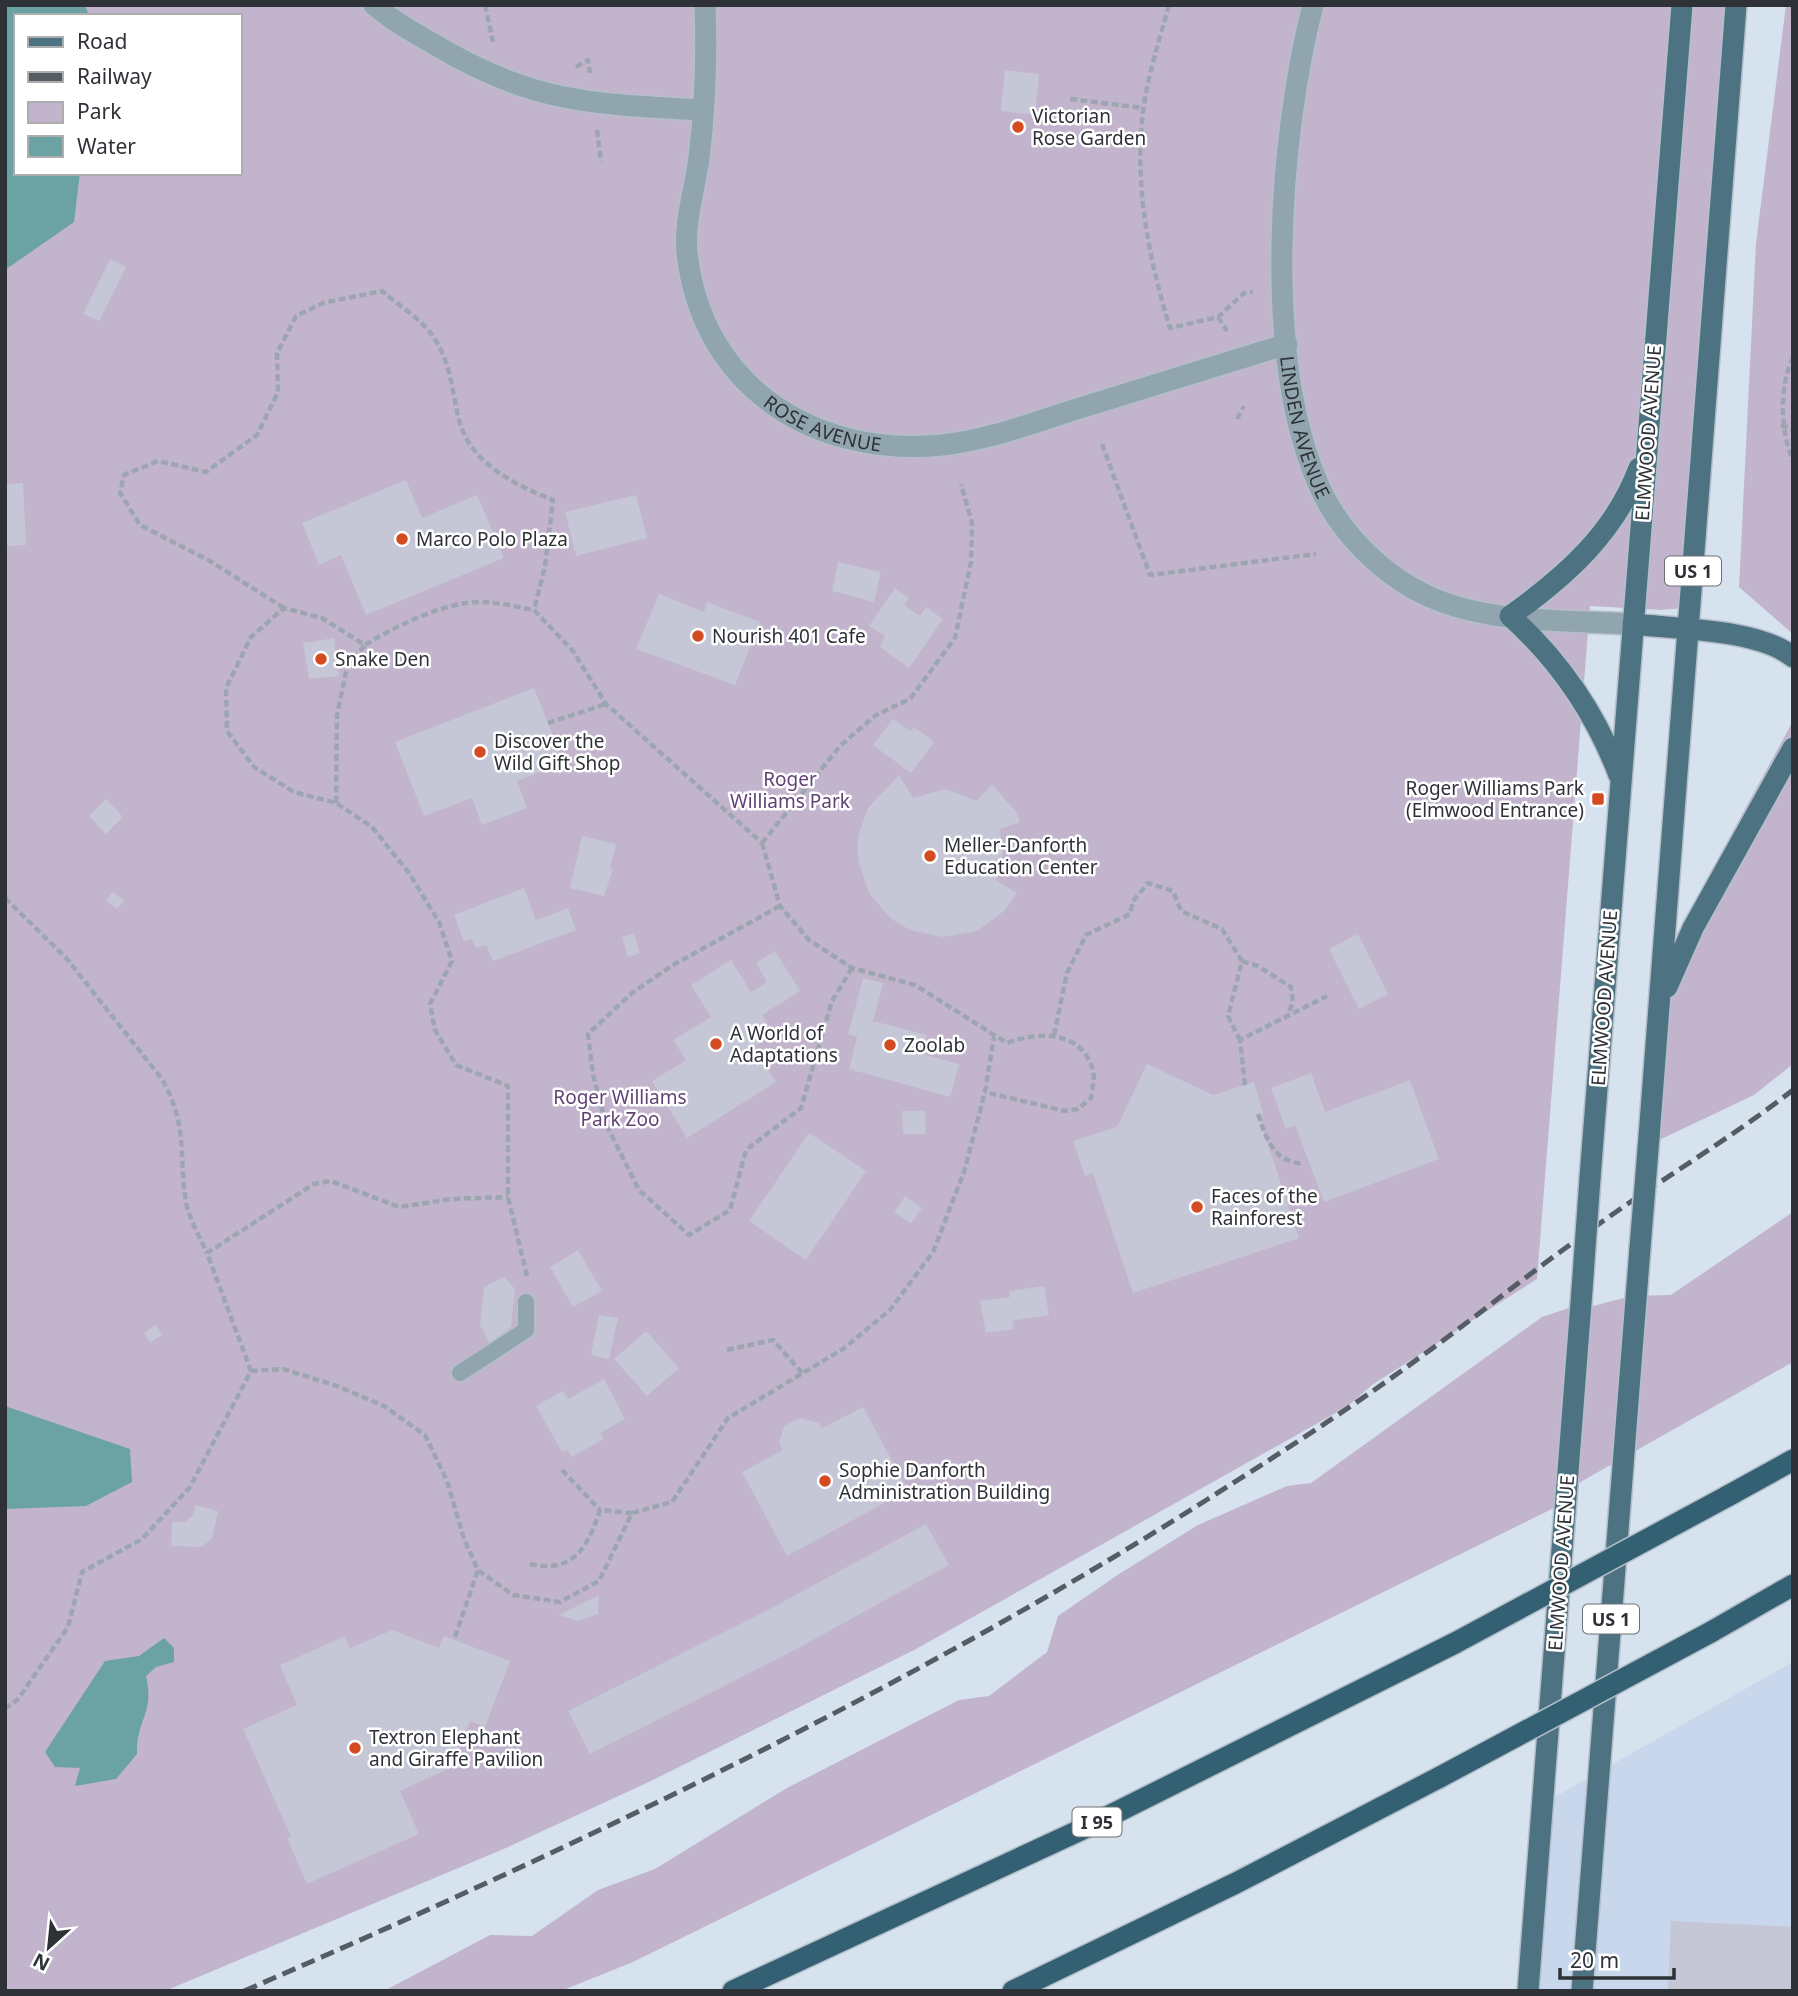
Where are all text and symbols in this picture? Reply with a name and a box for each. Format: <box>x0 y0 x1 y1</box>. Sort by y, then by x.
legend <box>14 14 242 175</box>
text: Road <box>77 27 127 55</box>
text: Railway <box>77 62 152 90</box>
text: Park <box>77 97 122 125</box>
place label: Victorian Rose Garden <box>1032 103 1146 151</box>
marker: Victorian Rose Garden <box>1010 119 1026 135</box>
text: Water <box>77 132 136 160</box>
street label: ELMWOOD AVENUE <box>1629 344 1667 522</box>
street label: LINDEN AVENUE <box>1274 354 1336 503</box>
street label: ROSE AVENUE <box>759 389 883 458</box>
place label: Marco Polo Plaza <box>416 526 568 552</box>
marker: Marco Polo Plaza <box>394 531 410 547</box>
road number: US 1 <box>1665 556 1721 586</box>
place label: Nourish 401 Cafe <box>712 623 866 649</box>
marker: Nourish 401 Cafe <box>690 628 706 644</box>
place label: Snake Den <box>335 646 430 672</box>
marker: Snake Den <box>313 651 329 667</box>
place label: Discover the Wild Gift Shop <box>494 728 621 776</box>
marker: Discover the Wild Gift Shop <box>472 744 488 760</box>
park label: Roger Williams Park <box>730 766 850 814</box>
place label: Roger Williams Park (Elmwood Entrance) <box>1406 775 1584 823</box>
marker: Roger Williams Park (Elmwood Entrance) <box>1590 791 1606 807</box>
place label: Meller-Danforth Education Center <box>944 832 1098 880</box>
marker: Meller-Danforth Education Center <box>922 848 938 864</box>
street label: ELMWOOD AVENUE <box>1585 909 1623 1087</box>
place label: A World of Adaptations <box>730 1020 838 1068</box>
place label: Zoolab <box>904 1032 965 1058</box>
marker: A World of Adaptations <box>708 1036 724 1052</box>
marker: Zoolab <box>882 1037 898 1053</box>
park label: Roger Williams Park Zoo <box>553 1084 687 1132</box>
place label: Faces of the Rainforest <box>1211 1183 1318 1231</box>
marker: Faces of the Rainforest <box>1189 1199 1205 1215</box>
place label: Sophie Danforth Administration Building <box>839 1457 1050 1505</box>
marker: Sophie Danforth Administration Building <box>817 1473 833 1489</box>
street label: ELMWOOD AVENUE <box>1542 1474 1580 1652</box>
road number: US 1 <box>1583 1604 1639 1634</box>
place label: Textron Elephant and Giraffe Pavilion <box>369 1724 543 1772</box>
marker: Textron Elephant and Giraffe Pavilion <box>347 1740 363 1756</box>
road number: I 95 <box>1072 1808 1122 1836</box>
north arrow <box>14 1912 84 1982</box>
scale bar <box>1560 1937 1674 1981</box>
text: 20 m <box>1570 1946 1619 1974</box>
text: N <box>28 1947 54 1977</box>

